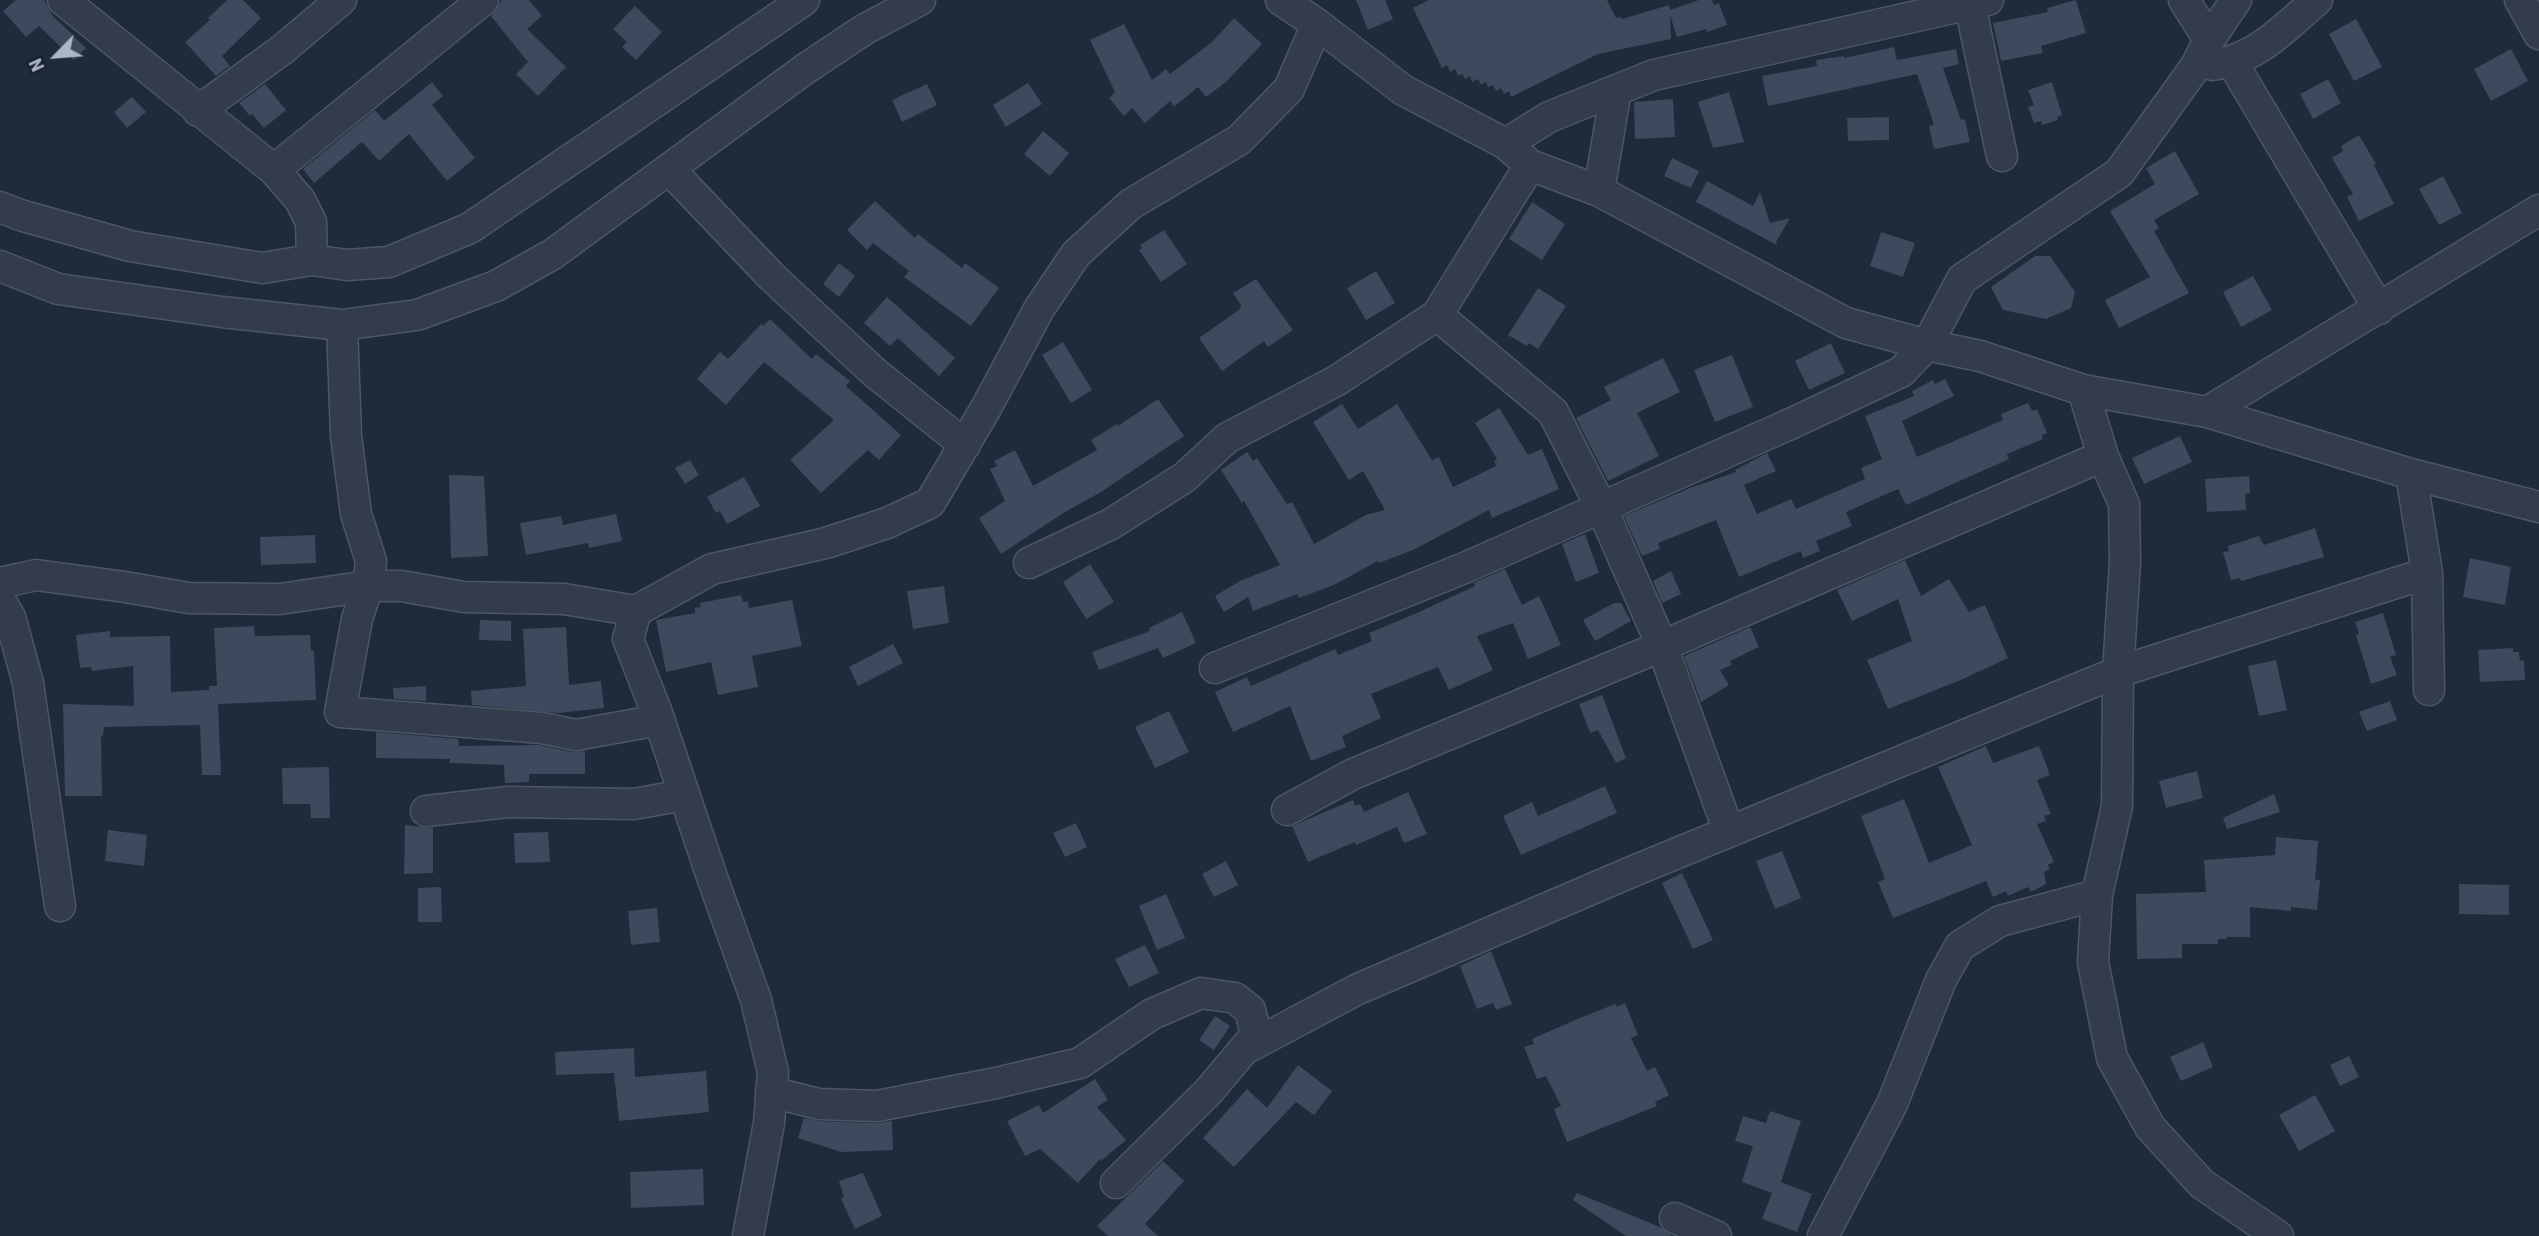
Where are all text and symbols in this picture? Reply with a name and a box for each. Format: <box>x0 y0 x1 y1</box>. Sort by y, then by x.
north arrow <box>21 21 91 91</box>
text: N <box>24 55 49 75</box>

